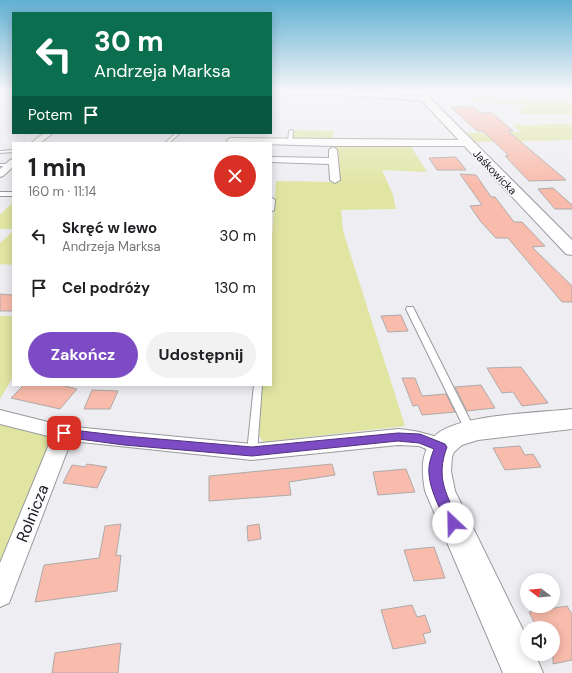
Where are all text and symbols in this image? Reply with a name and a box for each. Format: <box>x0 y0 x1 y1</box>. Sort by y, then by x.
text: 30 m <box>94 23 164 60</box>
icon: left <box>28 28 80 80</box>
text: Andrzeja Marksa <box>94 59 231 83</box>
icon: arrive <box>80 104 102 126</box>
text: Potem <box>28 105 72 125</box>
street label: Jaśkowicka <box>470 147 520 197</box>
text: 1 min <box>28 152 86 183</box>
button: close <box>214 155 256 197</box>
text: 160 m · 11:14 <box>28 183 96 200</box>
text: Skręć w lewo <box>62 218 157 238</box>
icon: left <box>28 225 50 247</box>
text: 30 m <box>220 226 256 246</box>
text: Andrzeja Marksa <box>62 238 161 255</box>
icon: arrive <box>28 277 50 299</box>
text: Cel podróży <box>62 278 150 298</box>
text: 130 m <box>215 278 256 298</box>
button: Zakończ <box>28 332 138 378</box>
button: Udostępnij <box>146 332 256 378</box>
pin <box>47 416 81 450</box>
icon: arrive <box>53 422 75 444</box>
street label: Rolnicza <box>11 481 53 545</box>
position arrow <box>432 502 474 544</box>
north arrow <box>520 573 560 613</box>
map controls <box>520 573 560 661</box>
button: sound <box>520 621 560 661</box>

